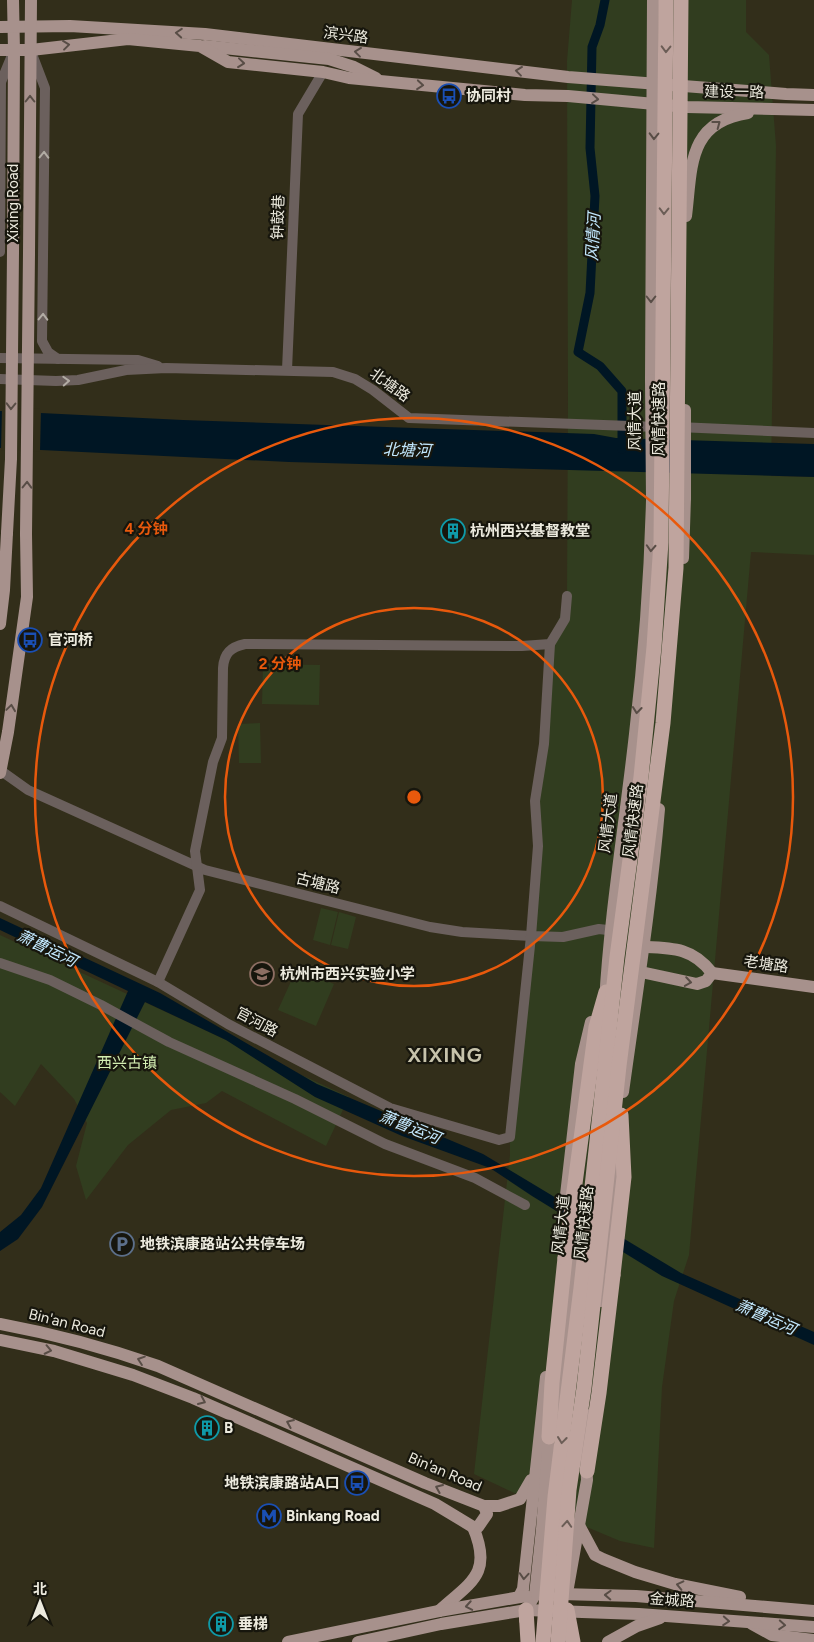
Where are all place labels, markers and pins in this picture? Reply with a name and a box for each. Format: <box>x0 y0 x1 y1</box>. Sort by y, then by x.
bus stop icon: 协同村 <box>436 83 462 109</box>
place label: 协同村 <box>466 87 511 105</box>
building icon: 杭州西兴基督教堂 <box>440 518 466 544</box>
place label: 杭州西兴基督教堂 <box>470 522 590 540</box>
bus stop icon: 官河桥 <box>17 627 43 653</box>
place label: 官河桥 <box>48 631 93 649</box>
centre of rings <box>405 788 423 806</box>
school or university icon: 杭州市西兴实验小学 <box>249 961 275 987</box>
place label: 杭州市西兴实验小学 <box>280 965 415 983</box>
parking icon: 地铁滨康路站公共停车场 <box>109 1231 135 1257</box>
place label: 地铁滨康路站公共停车场 <box>140 1235 305 1253</box>
building icon: B <box>194 1415 220 1441</box>
place label: B <box>224 1419 233 1437</box>
bus stop icon: 地铁滨康路站A口 <box>344 1470 370 1496</box>
place label: 地铁滨康路站A口 <box>224 1474 340 1492</box>
metro station icon: Binkang Road <box>256 1503 282 1529</box>
place label: Binkang Road <box>286 1507 380 1525</box>
building icon: 垂梯 <box>208 1611 234 1637</box>
place label: 垂梯 <box>238 1615 268 1633</box>

